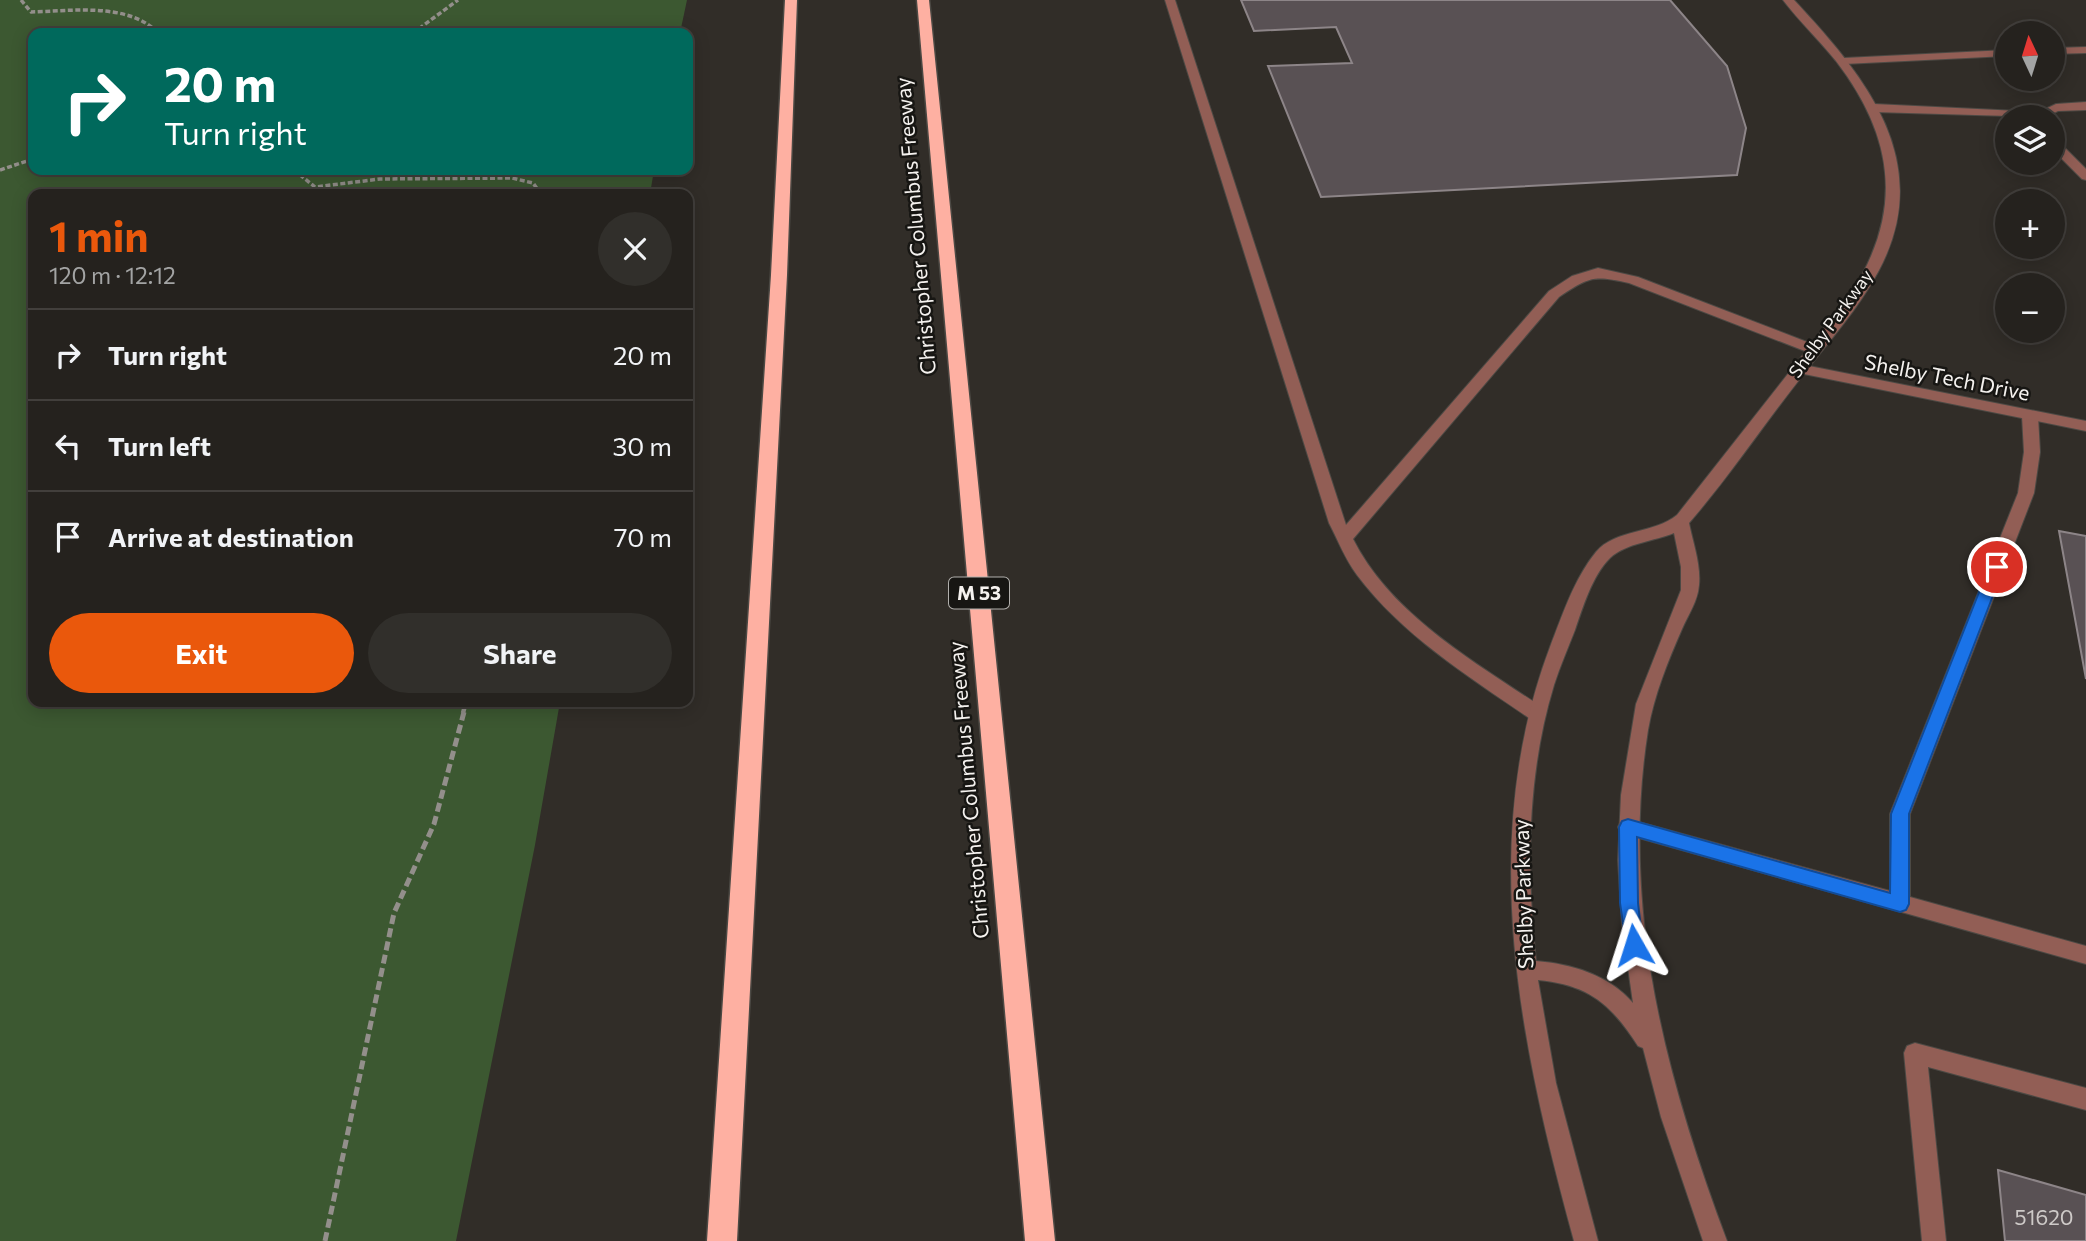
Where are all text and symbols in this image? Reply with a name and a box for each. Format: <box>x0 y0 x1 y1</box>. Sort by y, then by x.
north arrow <box>1995 21 2065 91</box>
map controls <box>1995 21 2065 343</box>
text: 20 m <box>164 52 276 112</box>
icon: right <box>49 56 140 147</box>
street label: Christopher Columbus Freeway <box>889 76 940 376</box>
button: layers <box>1995 105 2065 175</box>
text: Turn right <box>164 112 307 152</box>
button: + <box>1995 189 2065 259</box>
text: 1 min <box>49 209 149 261</box>
button: close <box>598 212 672 286</box>
text: 120 m · 12:12 <box>49 261 176 289</box>
street label: Shelby Parkway <box>1784 265 1877 382</box>
button: − <box>1995 273 2065 343</box>
icon: right <box>49 336 87 374</box>
text: Turn right <box>108 339 227 370</box>
text: 20 m <box>613 339 672 370</box>
street label: Shelby Tech Drive <box>1862 348 2032 405</box>
icon: left <box>49 427 87 465</box>
text: Turn left <box>108 430 211 461</box>
text: 30 m <box>613 430 672 461</box>
icon: arrive <box>49 518 87 556</box>
text: Arrive at destination <box>108 521 354 552</box>
text: 70 m <box>614 521 672 552</box>
pin <box>1967 537 2027 597</box>
icon: arrive <box>1978 548 2016 586</box>
road number: M 53 <box>949 578 1009 608</box>
button: Exit <box>49 613 354 693</box>
button: Share <box>368 613 672 693</box>
street label: Christopher Columbus Freeway <box>942 640 993 940</box>
street label: Shelby Parkway <box>1507 819 1538 969</box>
position arrow <box>1597 908 1671 982</box>
house number: 51620 <box>2014 1204 2074 1229</box>

